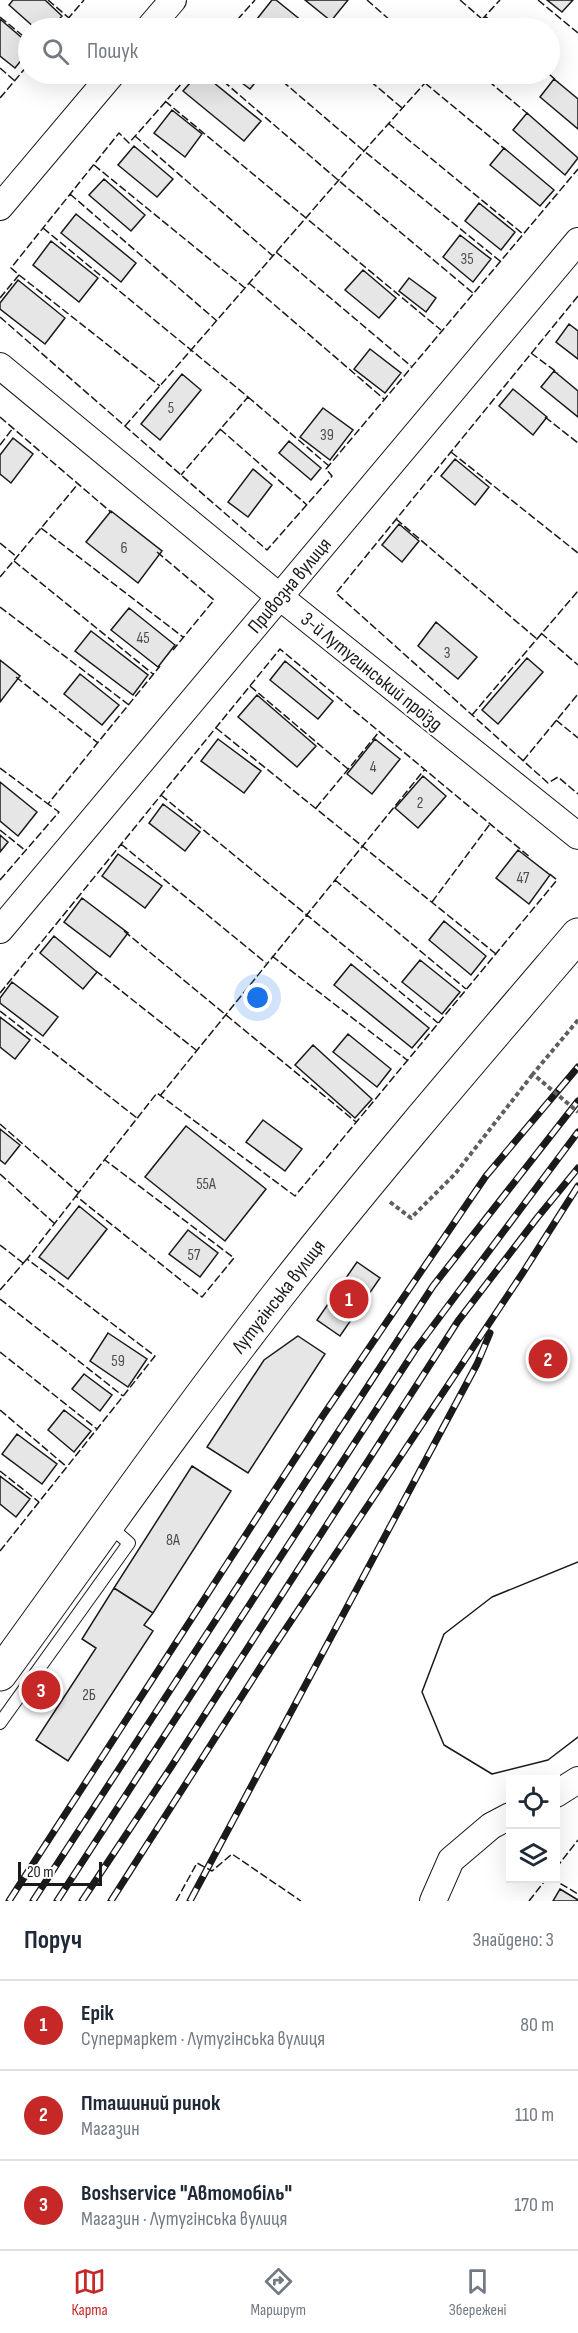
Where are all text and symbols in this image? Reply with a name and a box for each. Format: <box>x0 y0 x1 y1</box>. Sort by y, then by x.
search box <box>18 18 560 84</box>
icon: search <box>39 35 72 68</box>
text: Пошук <box>87 38 138 65</box>
house number: 35 <box>460 250 474 269</box>
house number: 5 <box>168 399 174 418</box>
house number: 39 <box>320 426 334 445</box>
street label: Привозна вулиця <box>243 533 337 638</box>
house number: 6 <box>120 539 128 558</box>
street label: 3-й Лутугинський проїзд <box>296 607 447 736</box>
house number: 45 <box>136 629 150 648</box>
house number: 3 <box>444 644 450 663</box>
house number: 4 <box>370 758 377 777</box>
house number: 2 <box>417 794 423 813</box>
house number: 47 <box>517 869 530 888</box>
your location <box>243 983 272 1012</box>
house number: 55А <box>196 1175 216 1194</box>
street label: Лутугінська вулиця <box>226 1235 331 1359</box>
house number: 57 <box>188 1246 201 1265</box>
pin: 1 <box>330 1276 368 1322</box>
pin: 2 <box>528 1336 568 1382</box>
house number: 59 <box>111 1352 125 1371</box>
house number: 8А <box>166 1531 180 1550</box>
pin: 3 <box>22 1668 60 1712</box>
house number: 2Б <box>82 1686 96 1705</box>
map controls <box>506 1775 560 1883</box>
button: locate <box>506 1775 560 1829</box>
button: layers <box>506 1829 560 1883</box>
scale bar <box>18 1859 102 1886</box>
text: 20 m <box>27 1863 54 1882</box>
text: Поруч <box>24 1925 82 1956</box>
text: Знайдено: 3 <box>472 1928 554 1952</box>
text: Ерік <box>81 2000 114 2027</box>
text: 1 <box>40 2013 47 2037</box>
text: 80 m <box>520 2013 554 2037</box>
text: Супермаркет · Лутугінська вулиця <box>81 2027 325 2051</box>
text: Пташиний ринок <box>81 2090 220 2117</box>
text: 2 <box>39 2103 48 2127</box>
text: 110 m <box>515 2103 554 2127</box>
text: Магазин <box>81 2117 140 2141</box>
text: Boshservice "Автомобіль" <box>81 2180 292 2207</box>
text: 3 <box>39 2193 48 2217</box>
text: 170 m <box>514 2193 554 2217</box>
text: Магазин · Лутугінська вулиця <box>81 2207 287 2231</box>
tab: Карта <box>71 2265 108 2320</box>
tab: Маршрут <box>251 2265 306 2320</box>
tab: Збережені <box>449 2265 507 2320</box>

